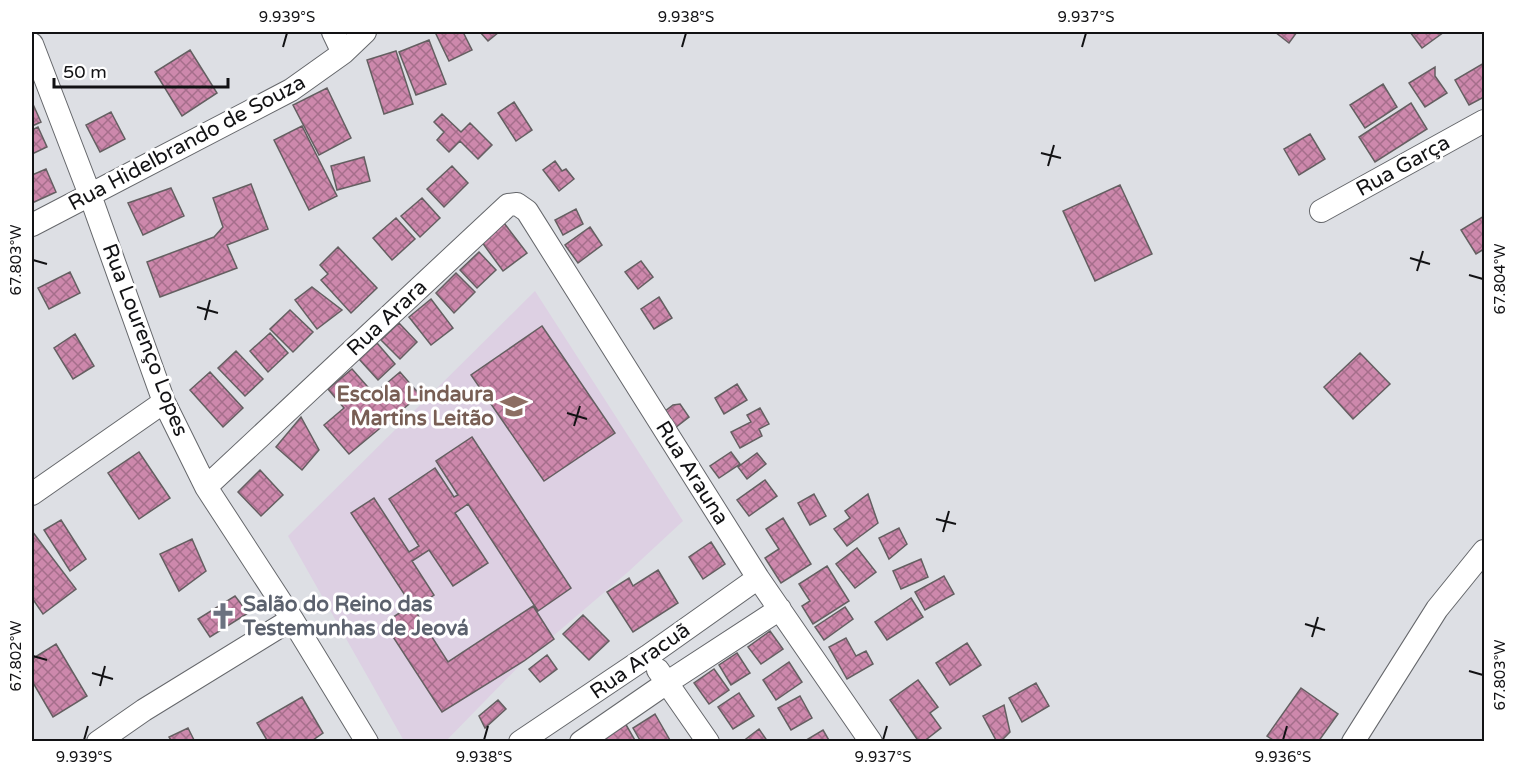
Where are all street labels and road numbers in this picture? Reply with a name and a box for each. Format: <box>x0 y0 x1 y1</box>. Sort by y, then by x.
street label: Rua Hidelbrando de Souza <box>64 70 310 216</box>
street label: Rua Garça <box>1352 130 1454 202</box>
street label: Rua Lourenço Lopes <box>97 240 193 440</box>
street label: Rua Arara <box>342 275 432 361</box>
street label: Rua Arauna <box>650 416 734 530</box>
street label: Rua Aracuã <box>585 617 695 705</box>

